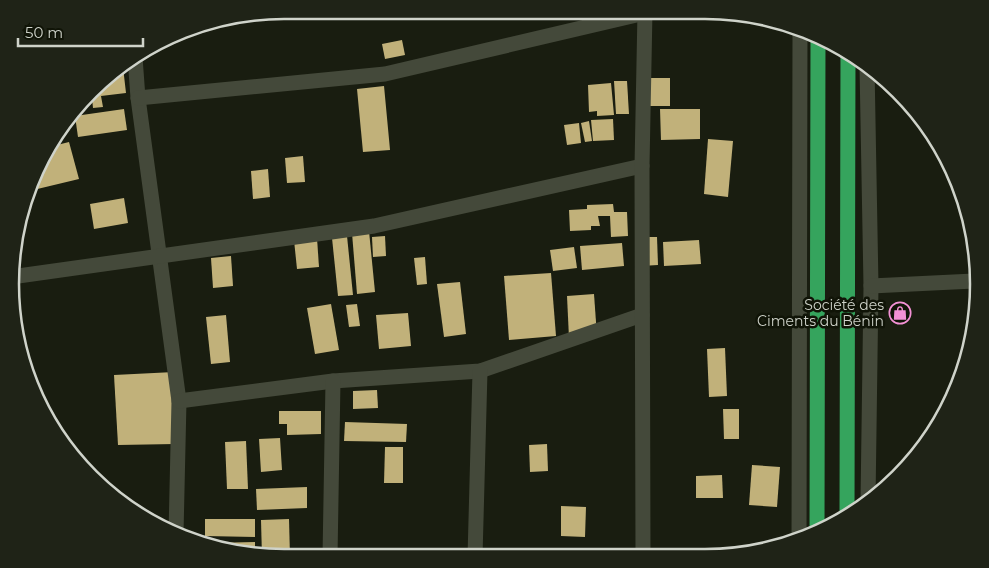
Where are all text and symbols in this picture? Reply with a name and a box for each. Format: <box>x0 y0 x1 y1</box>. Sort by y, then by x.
scale bar <box>18 15 142 47</box>
text: 50 m <box>25 23 63 42</box>
place label: Société des Ciments du Bénin <box>757 296 884 330</box>
shop icon: Société des Ciments du Bénin <box>888 301 912 325</box>

